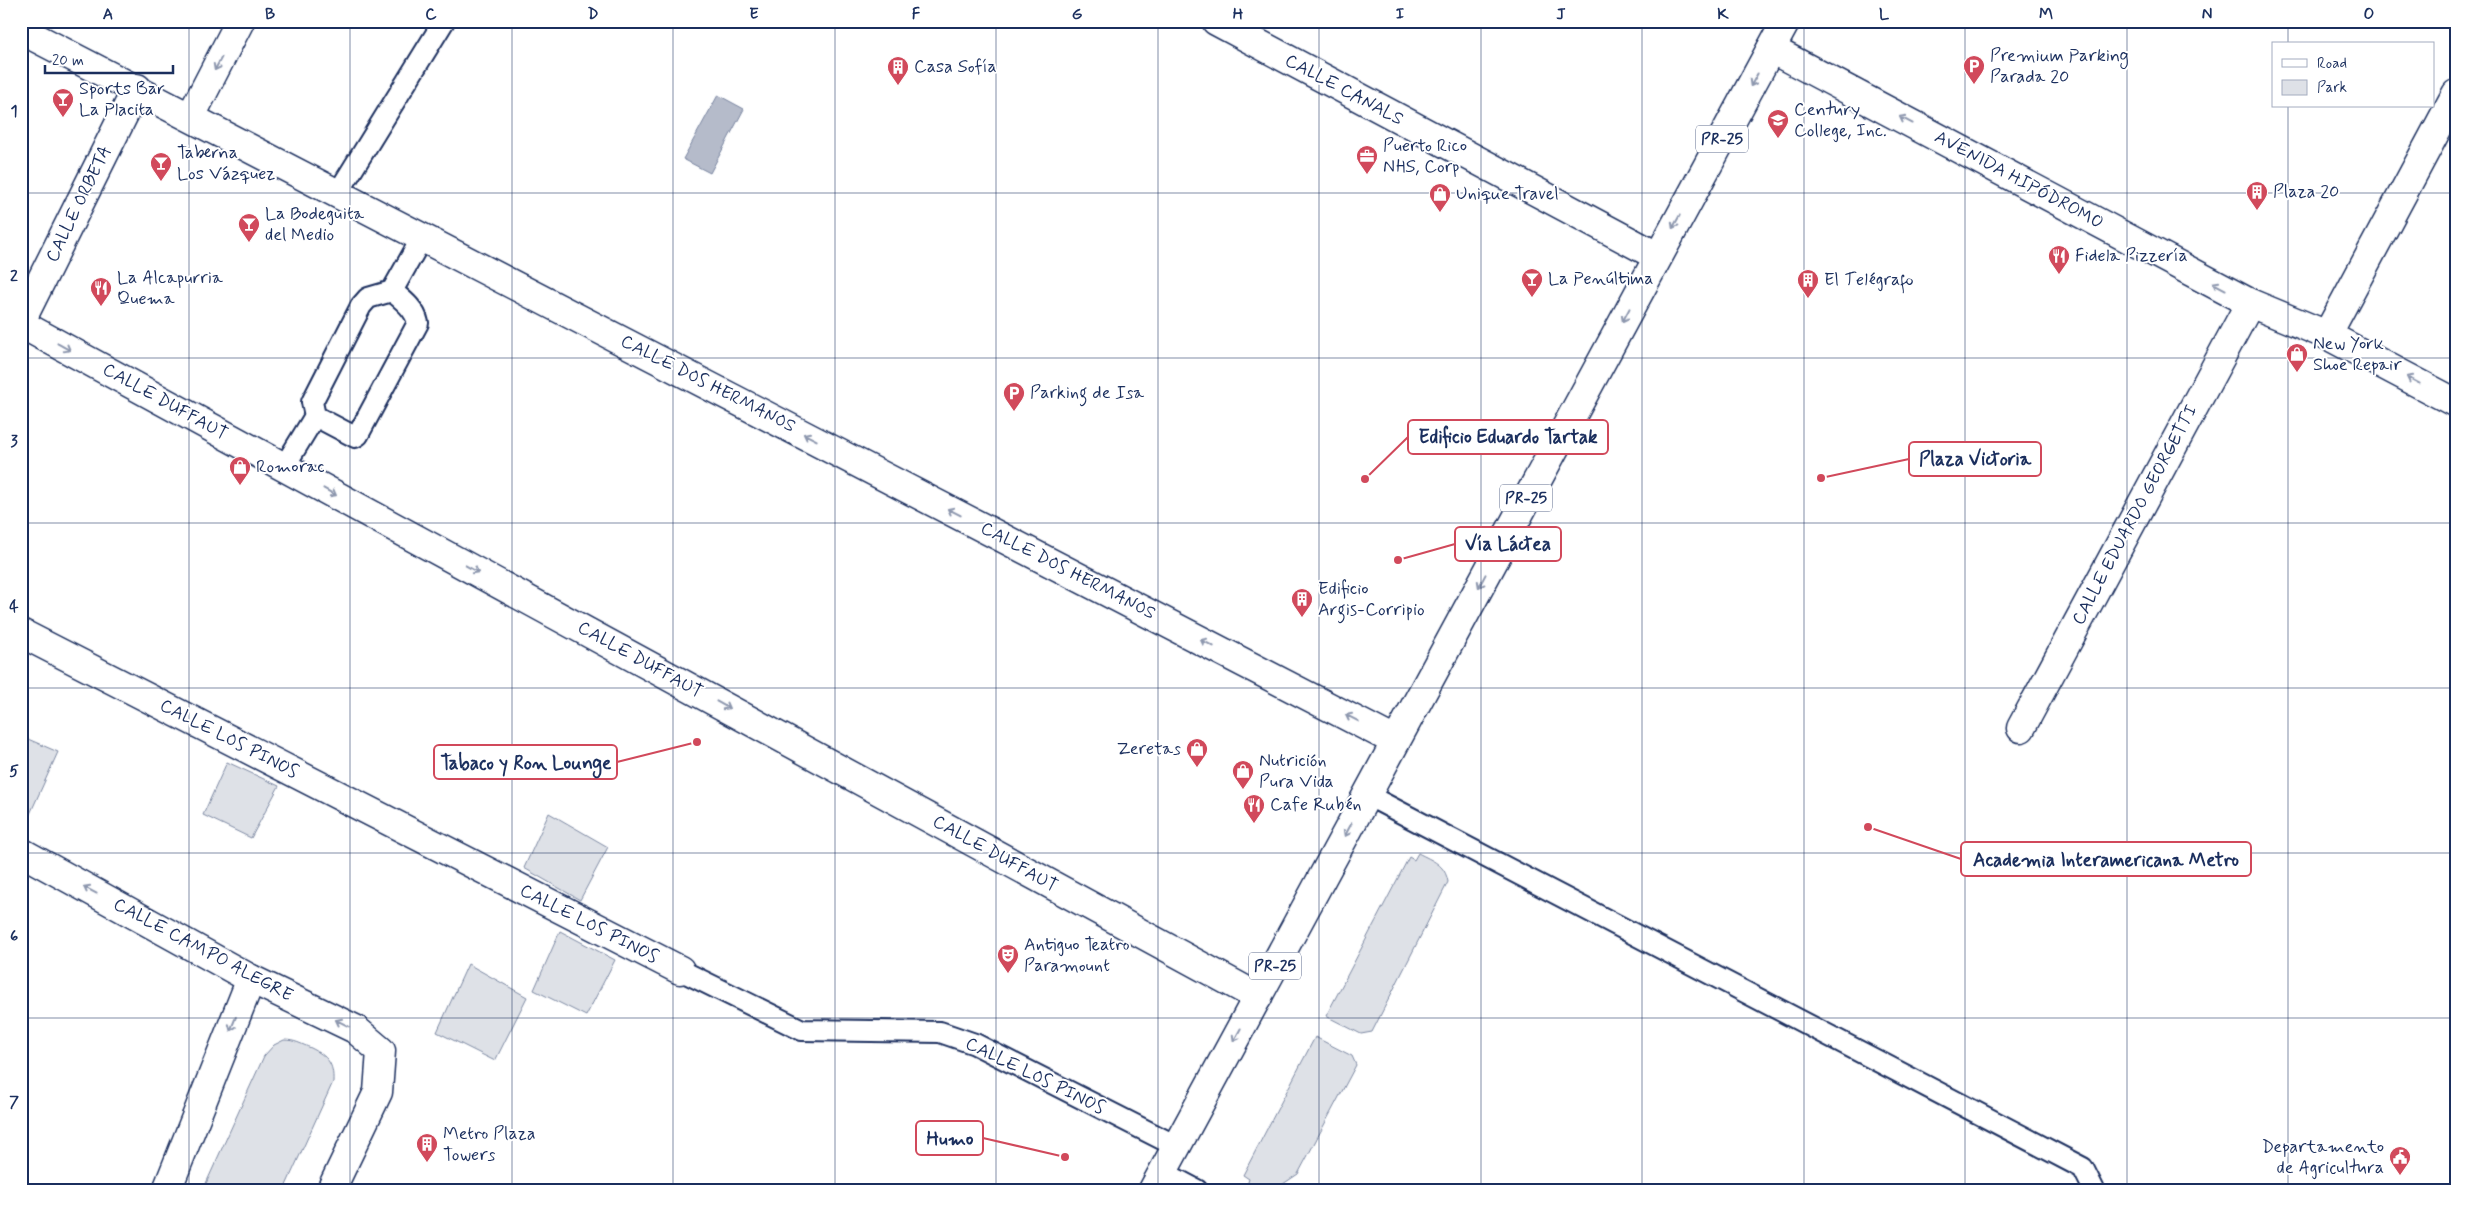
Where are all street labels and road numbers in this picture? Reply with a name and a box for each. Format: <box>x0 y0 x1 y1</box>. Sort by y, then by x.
street label: CALLE CANALS <box>1280 49 1408 131</box>
street label: AVENIDA HIPÓDROMO <box>1930 125 2108 235</box>
road number: PR-25 <box>1696 126 1748 152</box>
street label: CALLE ORBETA <box>40 142 118 266</box>
street label: CALLE DOS HERMANOS <box>616 329 800 439</box>
street label: CALLE DUFFAUT <box>98 358 232 446</box>
street label: CALLE EDUARDO GEORGETTI <box>2067 401 2203 629</box>
road number: PR-25 <box>1500 484 1552 512</box>
street label: CALLE DOS HERMANOS <box>976 516 1160 626</box>
street label: CALLE DUFFAUT <box>573 616 707 704</box>
street label: CALLE LOS PINOS <box>156 694 302 784</box>
street label: CALLE DUFFAUT <box>928 810 1062 898</box>
street label: CALLE LOS PINOS <box>516 879 662 969</box>
street label: CALLE CAMPO ALEGRE <box>109 892 297 1008</box>
road number: PR-25 <box>1249 952 1301 979</box>
street label: CALLE LOS PINOS <box>961 1032 1109 1120</box>

